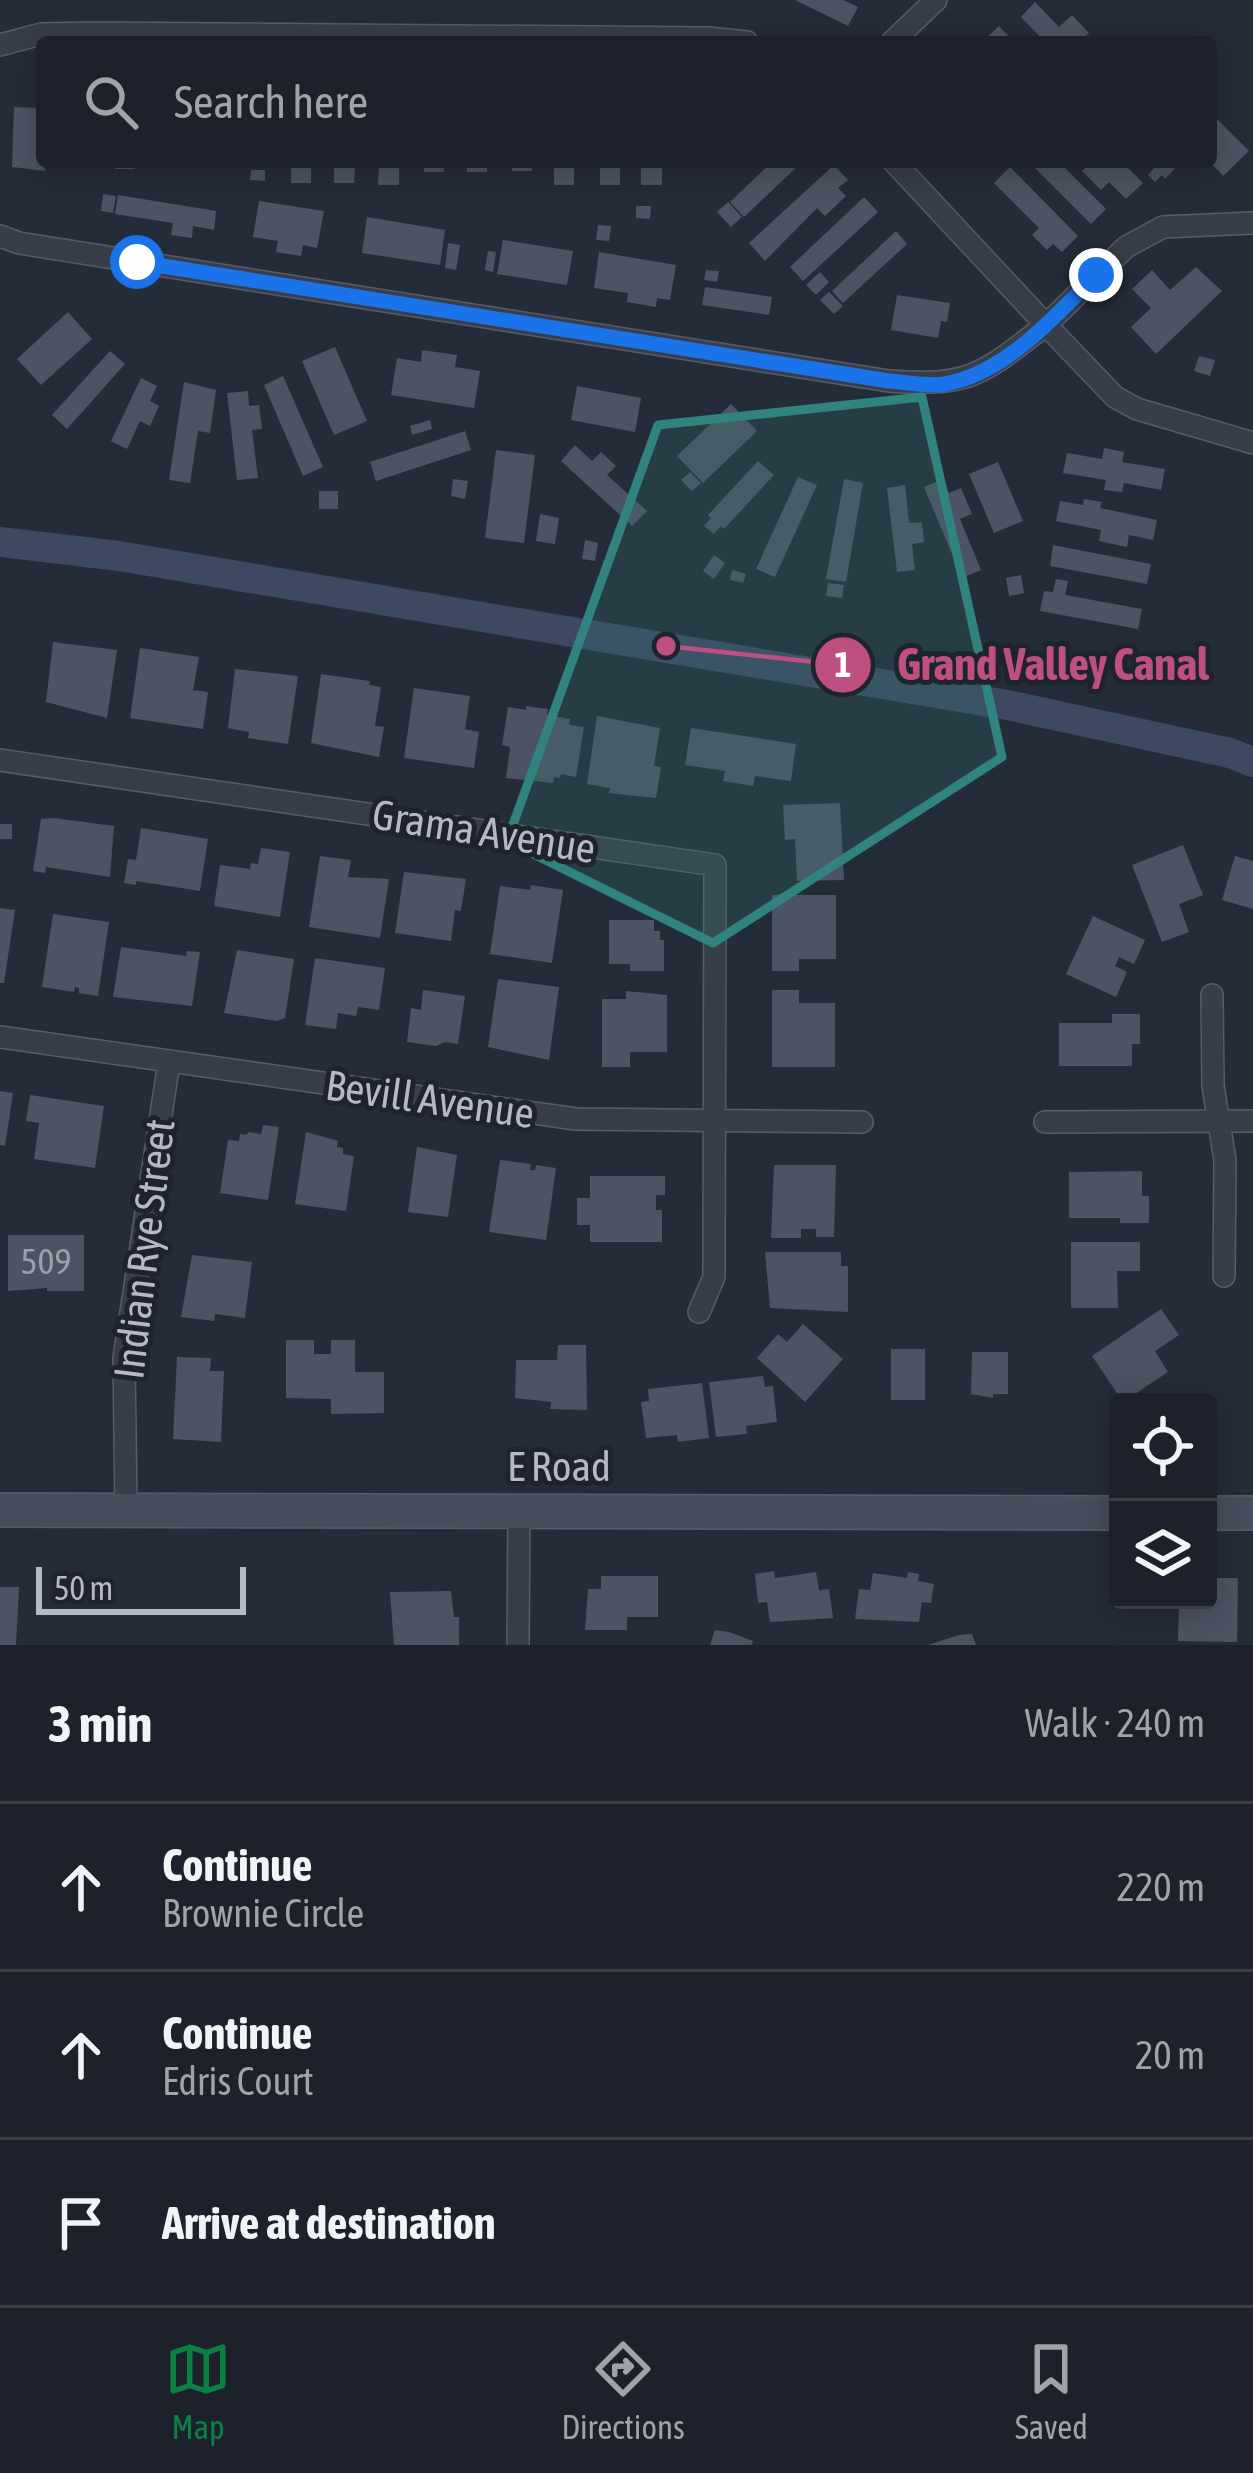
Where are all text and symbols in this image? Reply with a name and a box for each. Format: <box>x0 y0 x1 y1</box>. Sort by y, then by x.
search box <box>36 36 1217 168</box>
icon: search <box>78 69 144 135</box>
text: Search here <box>174 76 368 128</box>
route start <box>110 235 164 289</box>
route end <box>1069 248 1123 302</box>
callout: Grand Valley Canal <box>813 624 1233 705</box>
text: Grand Valley Canal <box>897 638 1210 690</box>
text: 1 <box>835 643 851 685</box>
street label: Grama Avenue <box>369 790 599 872</box>
street label: Bevill Avenue <box>323 1061 537 1137</box>
street label: Indian Rye Street <box>104 1116 184 1382</box>
house number: 509 <box>21 1240 71 1282</box>
map controls <box>1109 1393 1217 1609</box>
button: locate <box>1109 1393 1217 1501</box>
street label: E Road <box>507 1442 611 1490</box>
button: layers <box>1109 1501 1217 1609</box>
scale bar <box>36 1561 246 1614</box>
text: 50 m <box>54 1569 113 1607</box>
text: 3 min <box>48 1694 152 1753</box>
text: Walk · 240 m <box>1025 1701 1205 1745</box>
text: Continue <box>162 1839 313 1891</box>
icon: ahead <box>48 1854 114 1920</box>
text: 220 m <box>1117 1865 1205 1909</box>
text: Brownie Circle <box>162 1891 364 1935</box>
text: Continue <box>162 2007 313 2059</box>
icon: ahead <box>48 2022 114 2088</box>
text: 20 m <box>1135 2033 1205 2077</box>
text: Edris Court <box>162 2059 314 2103</box>
icon: arrive <box>48 2190 114 2256</box>
text: Arrive at destination <box>162 2197 496 2249</box>
tab: Map <box>165 2336 231 2446</box>
tab: Directions <box>561 2336 685 2446</box>
tab: Saved <box>1015 2336 1088 2446</box>

